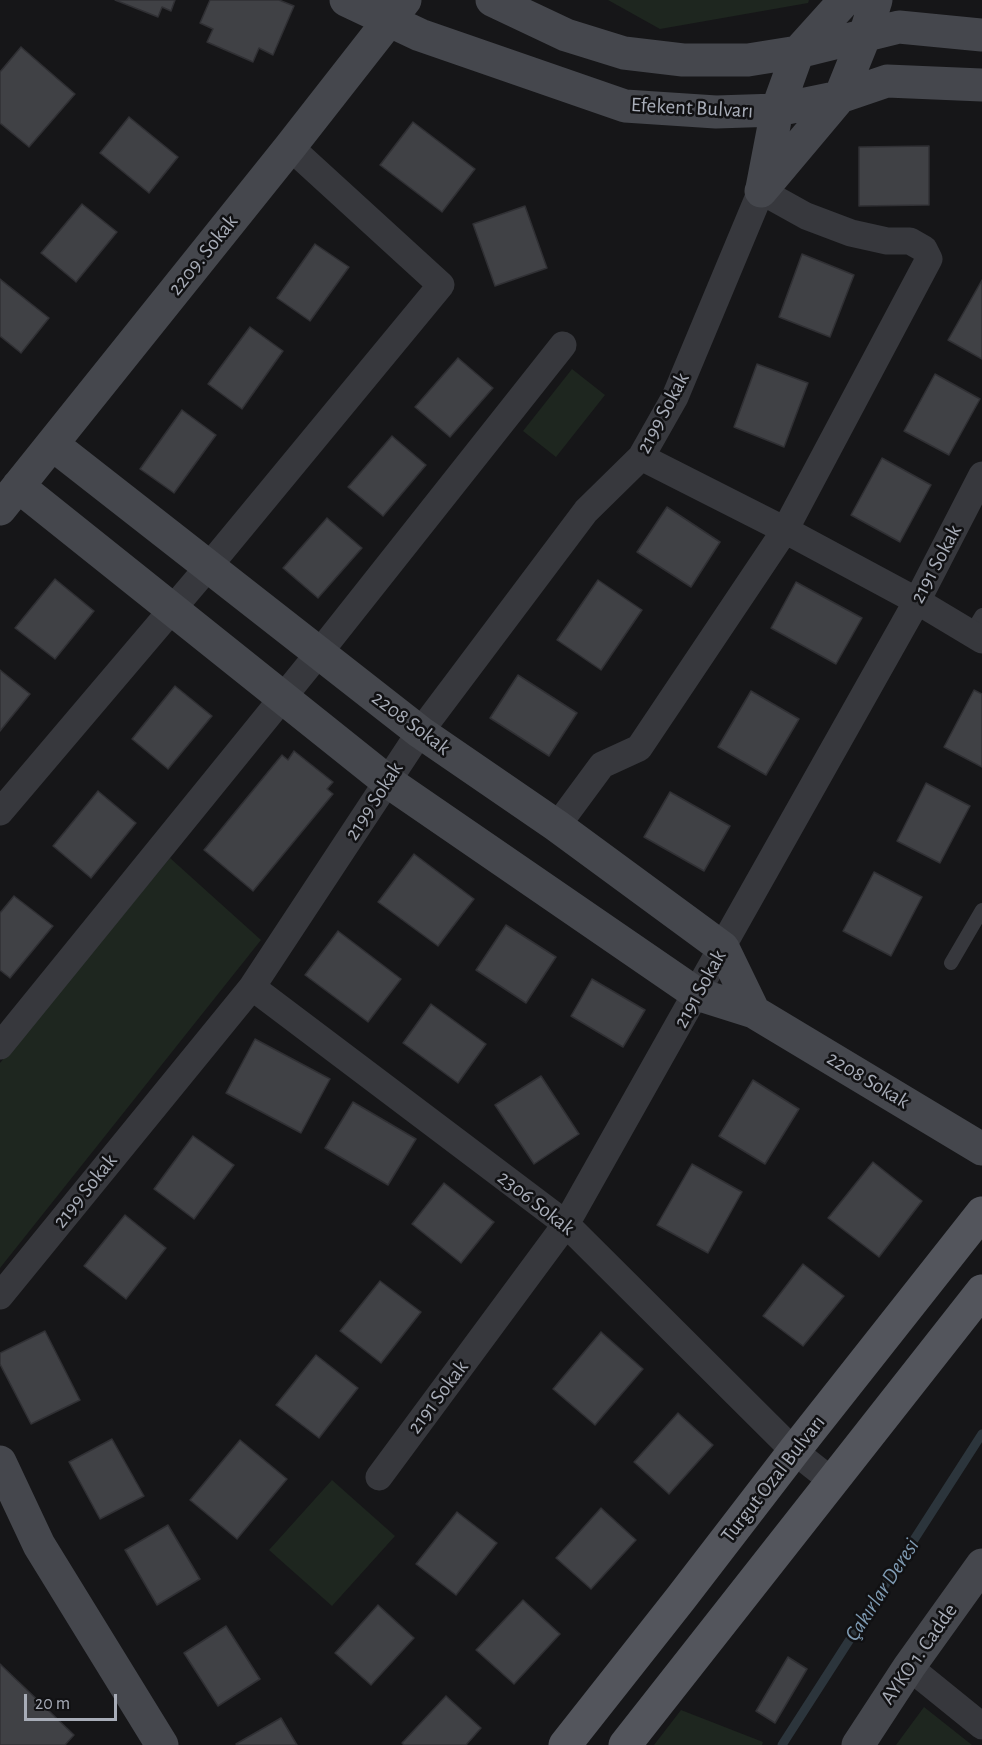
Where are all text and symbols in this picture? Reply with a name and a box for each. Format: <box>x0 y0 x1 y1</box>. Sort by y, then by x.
street label: Efekent Bulvarı <box>630 92 754 124</box>
street label: 2209. Sokak <box>163 210 243 300</box>
street label: 2199 Sokak <box>631 368 695 458</box>
street label: 2191 Sokak <box>905 520 967 608</box>
street label: 2208 Sokak <box>367 685 455 761</box>
street label: 2199 Sokak <box>339 757 409 845</box>
street label: 2191 Sokak <box>668 945 732 1033</box>
street label: 2208 Sokak <box>822 1046 914 1114</box>
street label: 2199 Sokak <box>47 1149 123 1233</box>
street label: 2306 Sokak <box>492 1165 580 1241</box>
street label: 2191 Sokak <box>402 1355 474 1439</box>
street label: Turgut Ozal Bulvarı <box>716 1410 830 1548</box>
water label: Çakırlar Deresi <box>839 1534 925 1646</box>
street label: AYKO 1. Cadde <box>875 1599 963 1709</box>
scale bar <box>27 1682 120 1720</box>
text: 20 m <box>35 1695 70 1713</box>

